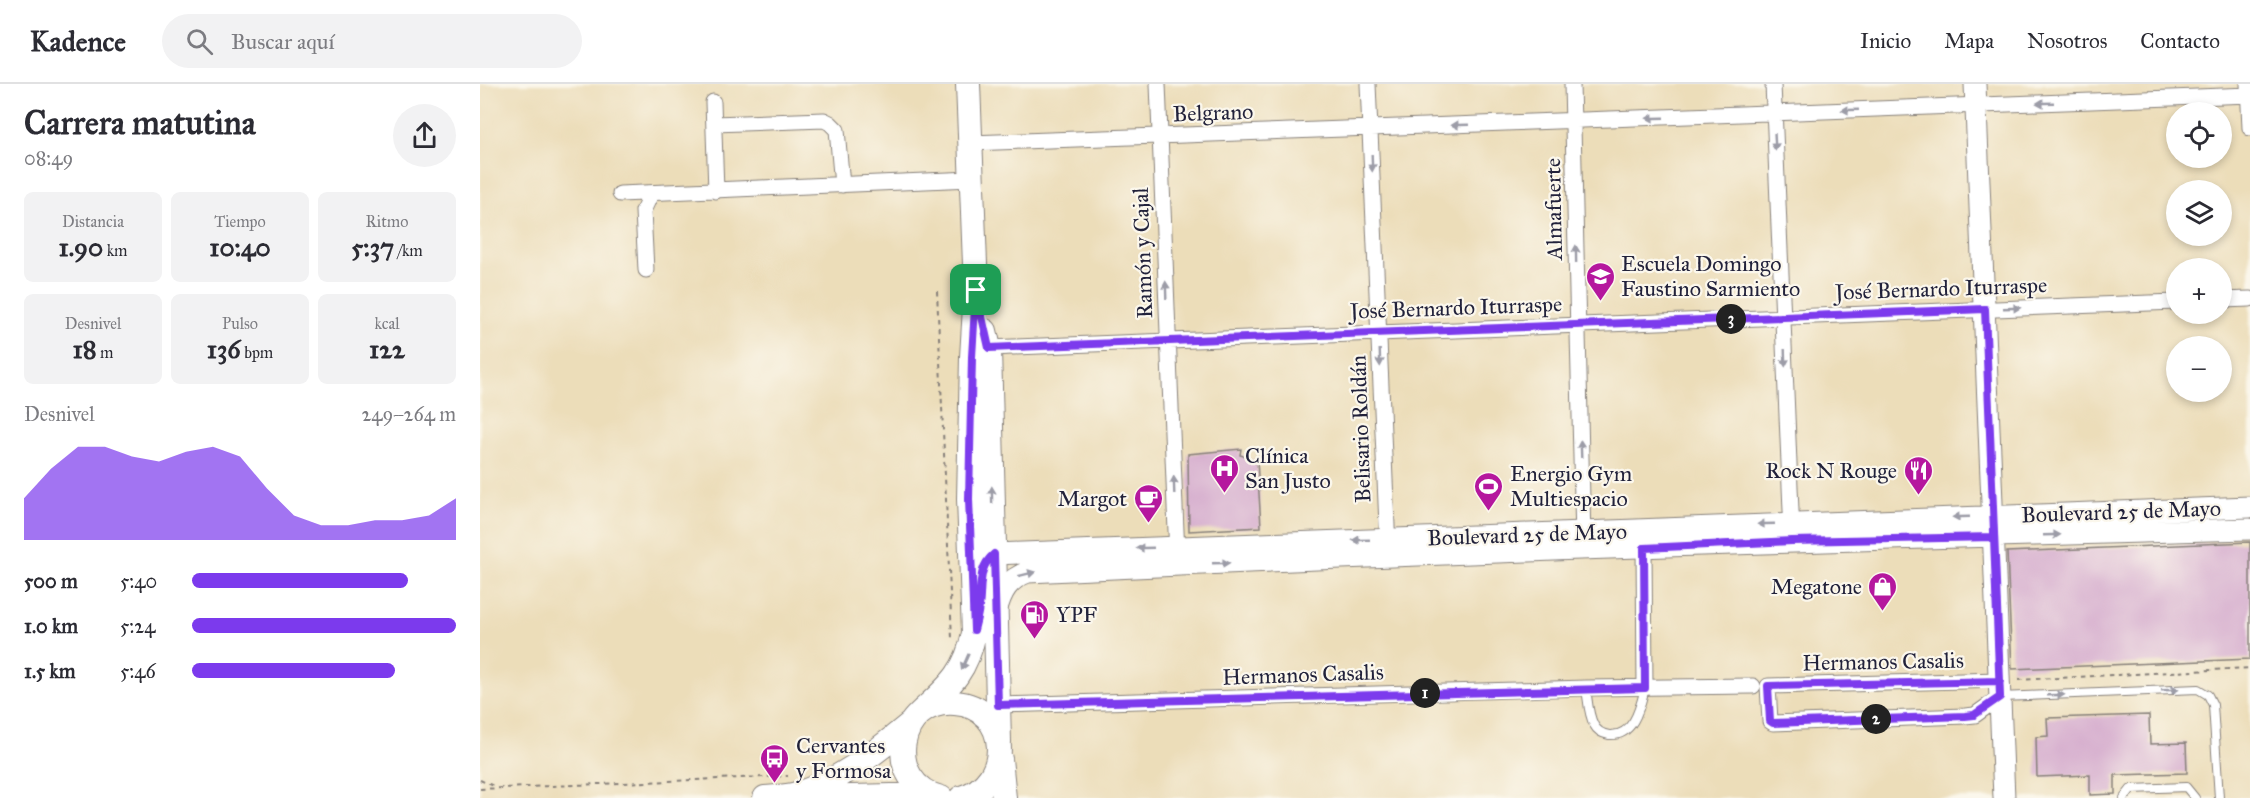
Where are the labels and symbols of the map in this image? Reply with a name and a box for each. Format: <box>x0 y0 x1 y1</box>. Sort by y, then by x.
street label: Belgrano <box>1172 98 1254 127</box>
one-way arrow <box>2035 98 2054 107</box>
one-way arrow <box>1840 105 1859 115</box>
one-way arrow <box>1645 113 1664 122</box>
one-way arrow <box>1451 120 1470 130</box>
one-way arrow <box>1771 133 1780 152</box>
one-way arrow <box>1367 154 1376 173</box>
street label: Almafuerte <box>1539 158 1568 261</box>
street label: Ramón y Cajal <box>1127 187 1158 319</box>
one-way arrow <box>1571 244 1581 263</box>
place label: Escuela Domingo Faustino Sarmiento <box>1621 250 1800 302</box>
school or university icon: Escuela Domingo Faustino Sarmiento <box>1584 260 1616 302</box>
pin <box>950 264 1001 315</box>
street label: José Bernardo Iturraspe <box>1832 271 2048 306</box>
one-way arrow <box>1162 281 1171 300</box>
street label: José Bernardo Iturraspe <box>1347 290 1563 325</box>
one-way arrow <box>2003 303 2022 312</box>
pin: 3 <box>1716 304 1746 334</box>
one-way arrow <box>1375 349 1384 368</box>
one-way arrow <box>1781 349 1790 368</box>
street label: Belisario Roldán <box>1344 355 1377 503</box>
one-way arrow <box>1576 439 1585 458</box>
place label: Clínica San Justo <box>1245 442 1331 494</box>
hospital icon: Clínica San Justo <box>1208 452 1240 494</box>
restaurant icon: Rock N Rouge <box>1902 454 1934 496</box>
place label: Rock N Rouge <box>1765 457 1897 484</box>
place label: Energio Gym Multiespacio <box>1510 460 1633 512</box>
sports icon: Energio Gym Multiespacio <box>1473 470 1505 512</box>
one-way arrow <box>1169 476 1178 495</box>
cafe icon: Margot <box>1132 482 1164 524</box>
place label: Margot <box>1057 485 1127 512</box>
one-way arrow <box>988 486 997 505</box>
street label: Boulevard 25 de Mayo <box>2021 495 2221 528</box>
one-way arrow <box>1951 512 1970 521</box>
street label: Boulevard 25 de Mayo <box>1427 518 1627 551</box>
one-way arrow <box>1756 520 1775 529</box>
one-way arrow <box>2043 531 2062 540</box>
one-way arrow <box>1352 536 1371 545</box>
one-way arrow <box>1136 544 1155 553</box>
one-way arrow <box>1212 558 1231 568</box>
one-way arrow <box>1018 569 1036 579</box>
shop icon: Megatone <box>1867 570 1899 612</box>
place label: Megatone <box>1771 573 1862 600</box>
fuel station icon: YPF <box>1019 598 1051 640</box>
place label: YPF <box>1056 601 1097 628</box>
street label: Hermanos Casalis <box>1802 647 1964 676</box>
one-way arrow <box>960 654 970 672</box>
street label: Hermanos Casalis <box>1222 658 1384 691</box>
pin: 1 <box>1410 678 1440 708</box>
one-way arrow <box>2161 686 2180 695</box>
one-way arrow <box>2047 690 2066 699</box>
pin: 2 <box>1861 704 1891 734</box>
place label: Cervantes y Formosa <box>796 732 892 784</box>
bus stop icon: Cervantes y Formosa <box>759 742 791 784</box>

